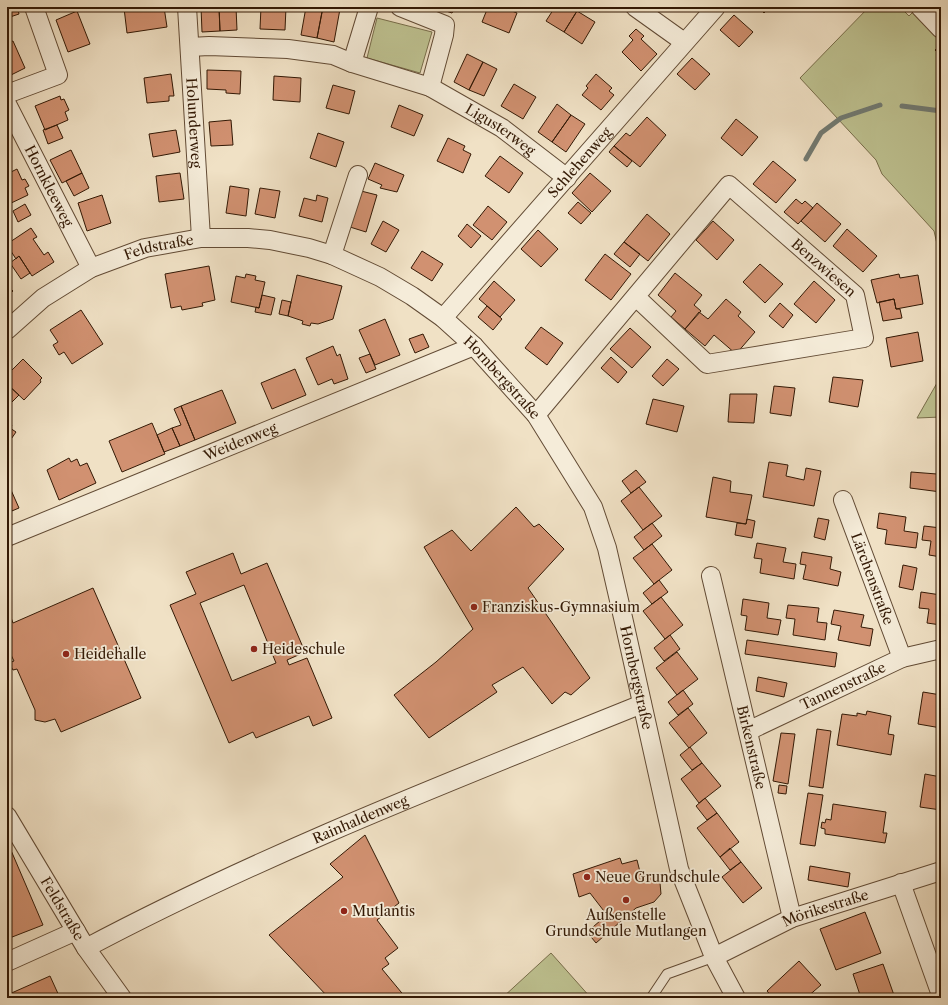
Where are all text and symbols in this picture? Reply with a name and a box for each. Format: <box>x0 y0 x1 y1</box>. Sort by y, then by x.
street label: Holunderweg <box>182 77 206 169</box>
street label: Ligusterweg <box>462 100 539 160</box>
street label: Schlehenweg <box>544 123 616 201</box>
street label: Hornkleeweg <box>21 142 78 230</box>
street label: Feldstraße <box>121 230 195 264</box>
street label: Benzwiesen <box>788 235 860 301</box>
street label: Hornbergstraße <box>460 332 544 423</box>
street label: Weidenweg <box>200 418 280 465</box>
street label: Lärchenstraße <box>847 530 898 627</box>
place label: Franziskus-Gymnasium <box>482 598 640 616</box>
marker: Franziskus-Gymnasium <box>469 602 479 612</box>
street label: Hornbergstraße <box>616 624 657 731</box>
place label: Heideschule <box>262 640 345 658</box>
marker: Heideschule <box>249 644 259 654</box>
place label: Heidehalle <box>74 645 147 663</box>
marker: Heidehalle <box>61 649 71 659</box>
street label: Tannenstraße <box>797 658 889 714</box>
street label: Birkenstraße <box>733 703 770 791</box>
street label: Rainhaldenweg <box>310 791 411 848</box>
place label: Neue Grundschule <box>595 868 720 886</box>
marker: Neue Grundschule <box>582 872 592 882</box>
street label: Feldstraße <box>37 874 88 944</box>
street label: Mörikestraße <box>779 885 871 931</box>
marker: Außenstelle Grundschule Mutlangen <box>621 895 631 905</box>
place label: Mutlantis <box>352 902 415 920</box>
marker: Mutlantis <box>339 906 349 916</box>
place label: Außenstelle Grundschule Mutlangen <box>545 906 707 940</box>

